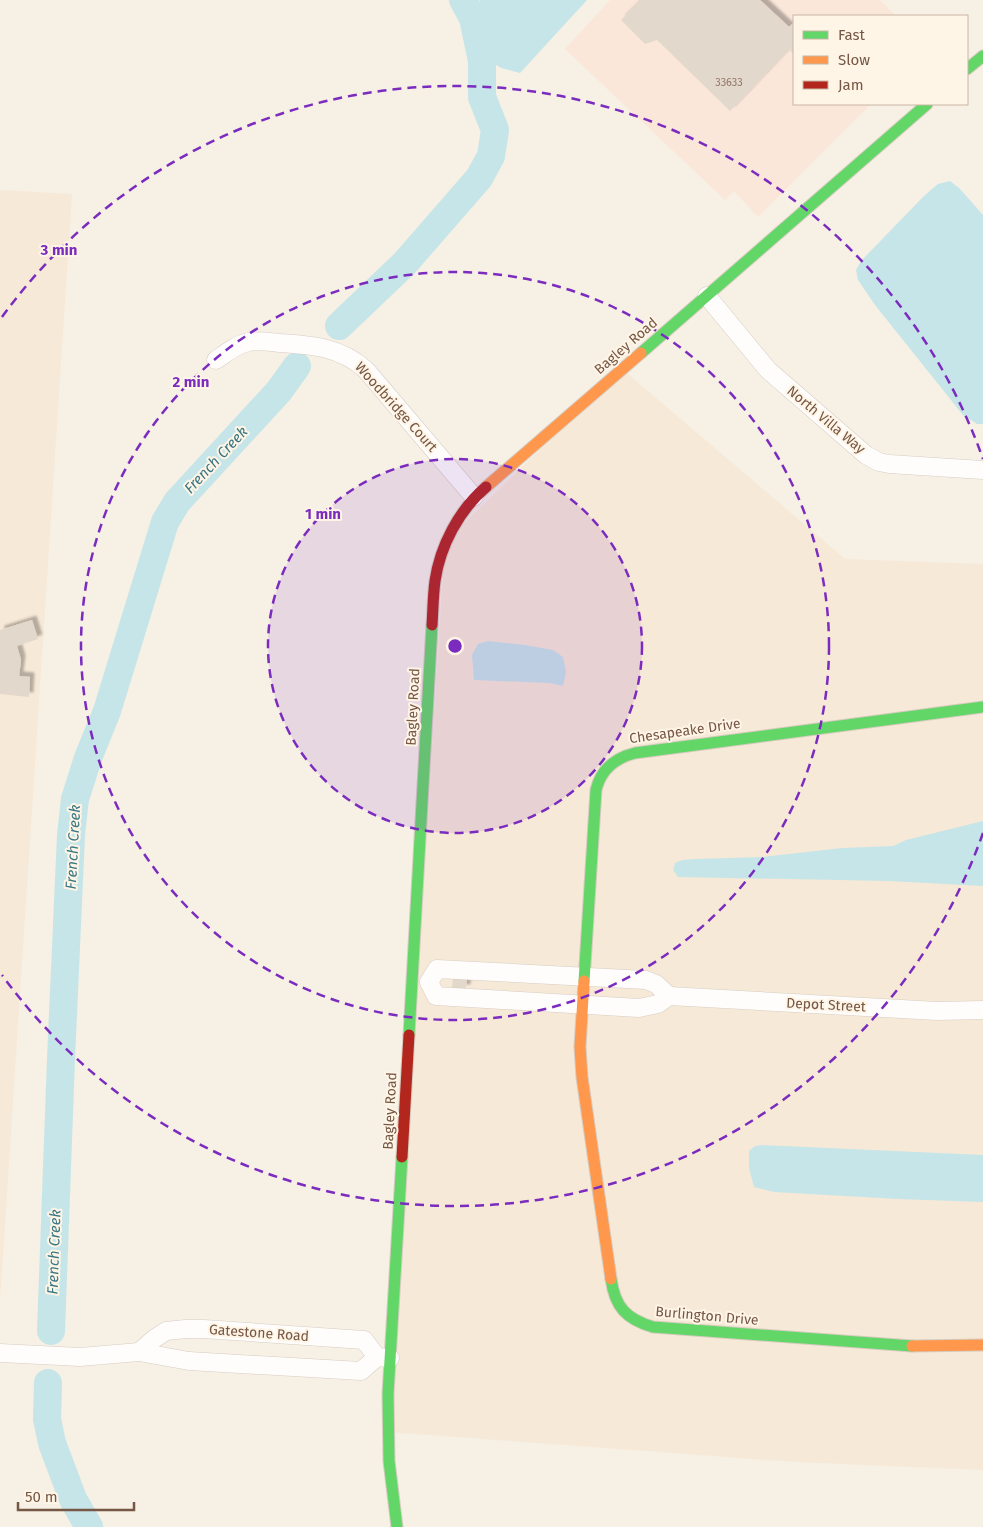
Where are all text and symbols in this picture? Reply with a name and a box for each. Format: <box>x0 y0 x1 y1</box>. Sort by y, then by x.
legend <box>793 15 968 105</box>
text: Fast <box>838 26 865 44</box>
text: Slow <box>838 51 870 69</box>
house number: 33633 <box>715 76 743 89</box>
text: Jam <box>838 76 864 94</box>
text: 3 min <box>40 241 77 259</box>
street label: Bagley Road <box>591 314 661 378</box>
street label: Woodbridge Court <box>351 359 441 456</box>
text: 2 min <box>173 373 209 391</box>
street label: North Villa Way <box>783 382 869 458</box>
water label: French Creek <box>180 423 252 497</box>
text: 1 min <box>305 505 341 523</box>
centre of rings <box>446 637 464 655</box>
street label: Bagley Road <box>402 668 424 746</box>
street label: Chesapeake Drive <box>628 715 742 747</box>
water label: French Creek <box>62 804 84 890</box>
street label: Depot Street <box>786 994 867 1016</box>
street label: Bagley Road <box>379 1072 401 1150</box>
water label: French Creek <box>44 1209 64 1295</box>
street label: Burlington Drive <box>655 1303 759 1329</box>
street label: Gatestone Road <box>208 1321 310 1345</box>
scale bar <box>18 1480 134 1512</box>
text: 50 m <box>25 1488 58 1506</box>

